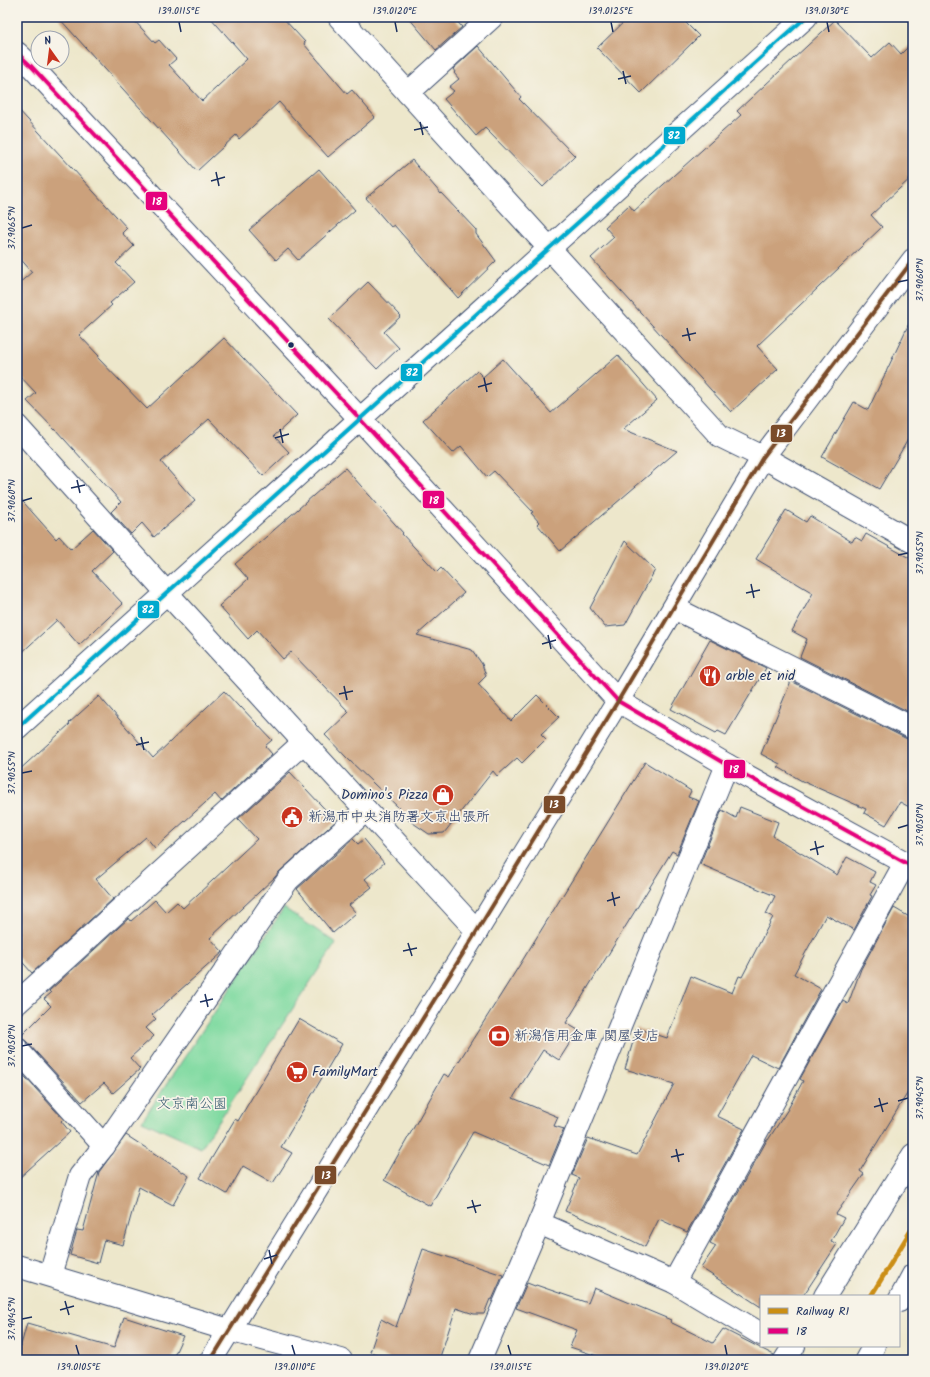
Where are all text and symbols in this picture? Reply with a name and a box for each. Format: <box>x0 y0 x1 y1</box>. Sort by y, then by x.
text: 139.0115°E <box>158 3 201 19</box>
text: 139.0120°E <box>373 3 418 19</box>
text: 139.0125°E <box>589 3 634 19</box>
text: 139.0130°E <box>805 3 850 19</box>
north arrow <box>30 30 70 70</box>
text: N <box>42 32 53 51</box>
line badge: 82 <box>663 126 686 145</box>
text: 82 <box>668 127 680 145</box>
line badge: 18 <box>145 191 168 211</box>
text: 18 <box>152 193 162 211</box>
text: 37.9065°N <box>4 206 20 250</box>
text: 37.9060°N <box>912 258 928 302</box>
unlabelled marker <box>286 340 296 350</box>
line badge: 82 <box>400 363 423 382</box>
text: 82 <box>406 364 418 382</box>
line badge: 13 <box>770 424 793 443</box>
text: 13 <box>776 425 786 443</box>
text: 37.9060°N <box>4 479 20 523</box>
line badge: 18 <box>422 490 445 509</box>
text: 18 <box>429 492 439 510</box>
text: 37.9055°N <box>912 531 928 575</box>
line badge: 82 <box>137 600 160 619</box>
text: 82 <box>142 601 154 619</box>
restaurant icon: arble et nid <box>697 663 723 689</box>
place label: arble et nid <box>726 665 796 687</box>
text: 37.9055°N <box>4 751 20 795</box>
line badge: 18 <box>723 759 746 779</box>
text: 18 <box>729 761 739 779</box>
shop icon: Domino's Pizza <box>430 782 456 808</box>
place label: Domino's Pizza <box>341 784 428 806</box>
line badge: 13 <box>543 795 566 814</box>
text: 13 <box>549 796 559 814</box>
text: 37.9050°N <box>912 803 928 847</box>
public building icon: 新潟市中央消防署文京出張所 <box>279 804 305 830</box>
place label: 新潟市中央消防署文京出張所 <box>308 806 490 828</box>
bank icon: 新潟信用金庫 関屋支店 <box>486 1023 512 1049</box>
text: 37.9050°N <box>4 1024 20 1068</box>
place label: 新潟信用金庫 関屋支店 <box>514 1025 660 1047</box>
supermarket icon: FamilyMart <box>284 1059 310 1085</box>
place label: FamilyMart <box>312 1061 379 1083</box>
text: 37.9045°N <box>912 1076 928 1120</box>
park label: 文京南公園 <box>157 1093 227 1115</box>
line badge: 13 <box>314 1165 337 1185</box>
text: 13 <box>321 1167 331 1185</box>
legend <box>760 1295 900 1347</box>
text: 37.9045°N <box>4 1297 20 1341</box>
text: Railway R1 <box>796 1302 850 1321</box>
text: 18 <box>796 1322 808 1341</box>
text: 139.0105°E <box>57 1359 102 1375</box>
text: 139.0110°E <box>274 1359 317 1375</box>
text: 139.0115°E <box>490 1359 533 1375</box>
text: 139.0120°E <box>705 1359 750 1375</box>

